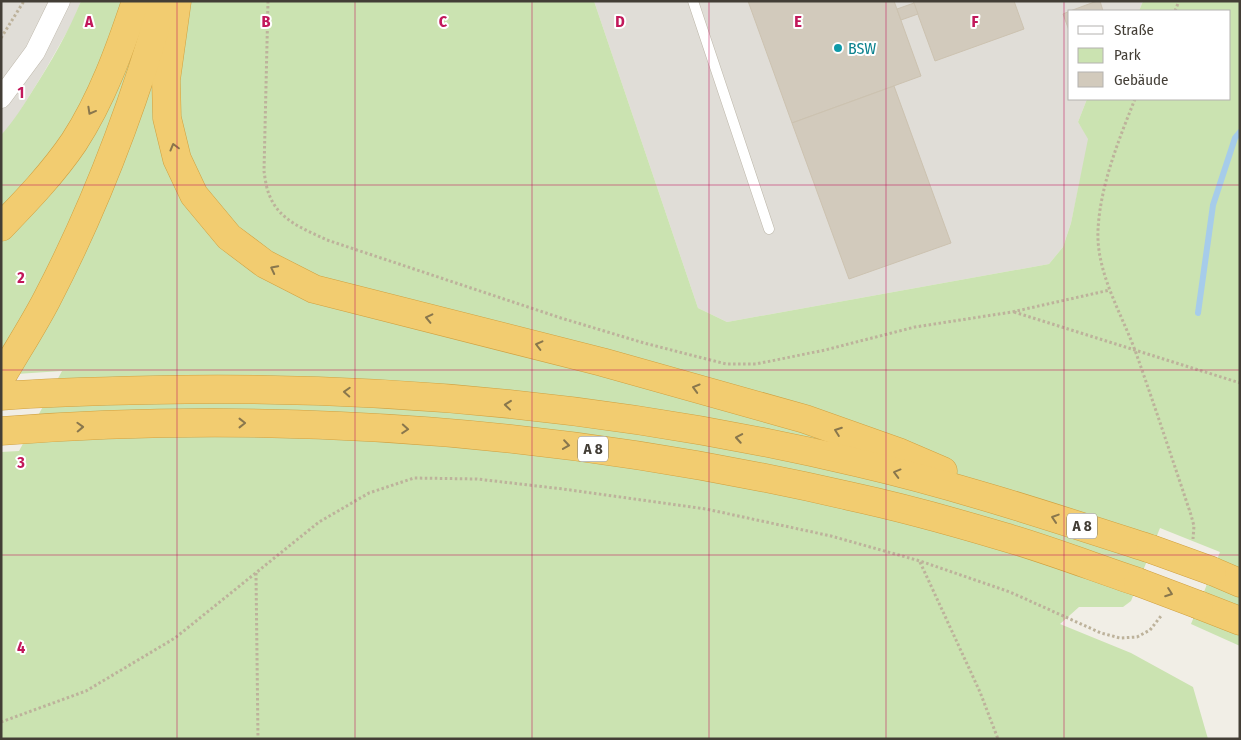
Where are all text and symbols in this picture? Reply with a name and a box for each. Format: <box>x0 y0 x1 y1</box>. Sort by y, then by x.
legend <box>1068 10 1231 100</box>
text: A <box>84 12 94 31</box>
text: B <box>262 12 271 31</box>
text: C <box>439 12 448 31</box>
text: D <box>615 12 625 31</box>
text: E <box>794 12 802 31</box>
text: F <box>971 12 979 31</box>
text: Straße <box>1114 21 1154 39</box>
place label: BSW <box>848 39 876 58</box>
marker: BSW <box>832 42 844 54</box>
text: Park <box>1114 46 1141 64</box>
text: Gebäude <box>1114 71 1169 89</box>
text: 1 <box>18 83 24 102</box>
one-way arrow <box>87 105 97 114</box>
one-way arrow <box>170 143 180 152</box>
one-way arrow <box>271 265 280 275</box>
text: 2 <box>16 268 25 287</box>
one-way arrow <box>424 313 433 324</box>
one-way arrow <box>535 341 543 351</box>
one-way arrow <box>691 383 700 394</box>
one-way arrow <box>342 386 350 397</box>
one-way arrow <box>504 400 512 411</box>
one-way arrow <box>238 418 246 428</box>
one-way arrow <box>76 422 84 432</box>
one-way arrow <box>401 423 409 434</box>
one-way arrow <box>834 427 843 437</box>
one-way arrow <box>734 433 743 444</box>
road number: A 8 <box>578 436 608 462</box>
one-way arrow <box>562 440 571 450</box>
text: 3 <box>16 453 25 472</box>
one-way arrow <box>893 468 902 479</box>
one-way arrow <box>1051 514 1060 524</box>
road number: A 8 <box>1067 514 1097 538</box>
one-way arrow <box>1164 587 1173 597</box>
text: 4 <box>17 638 25 657</box>

